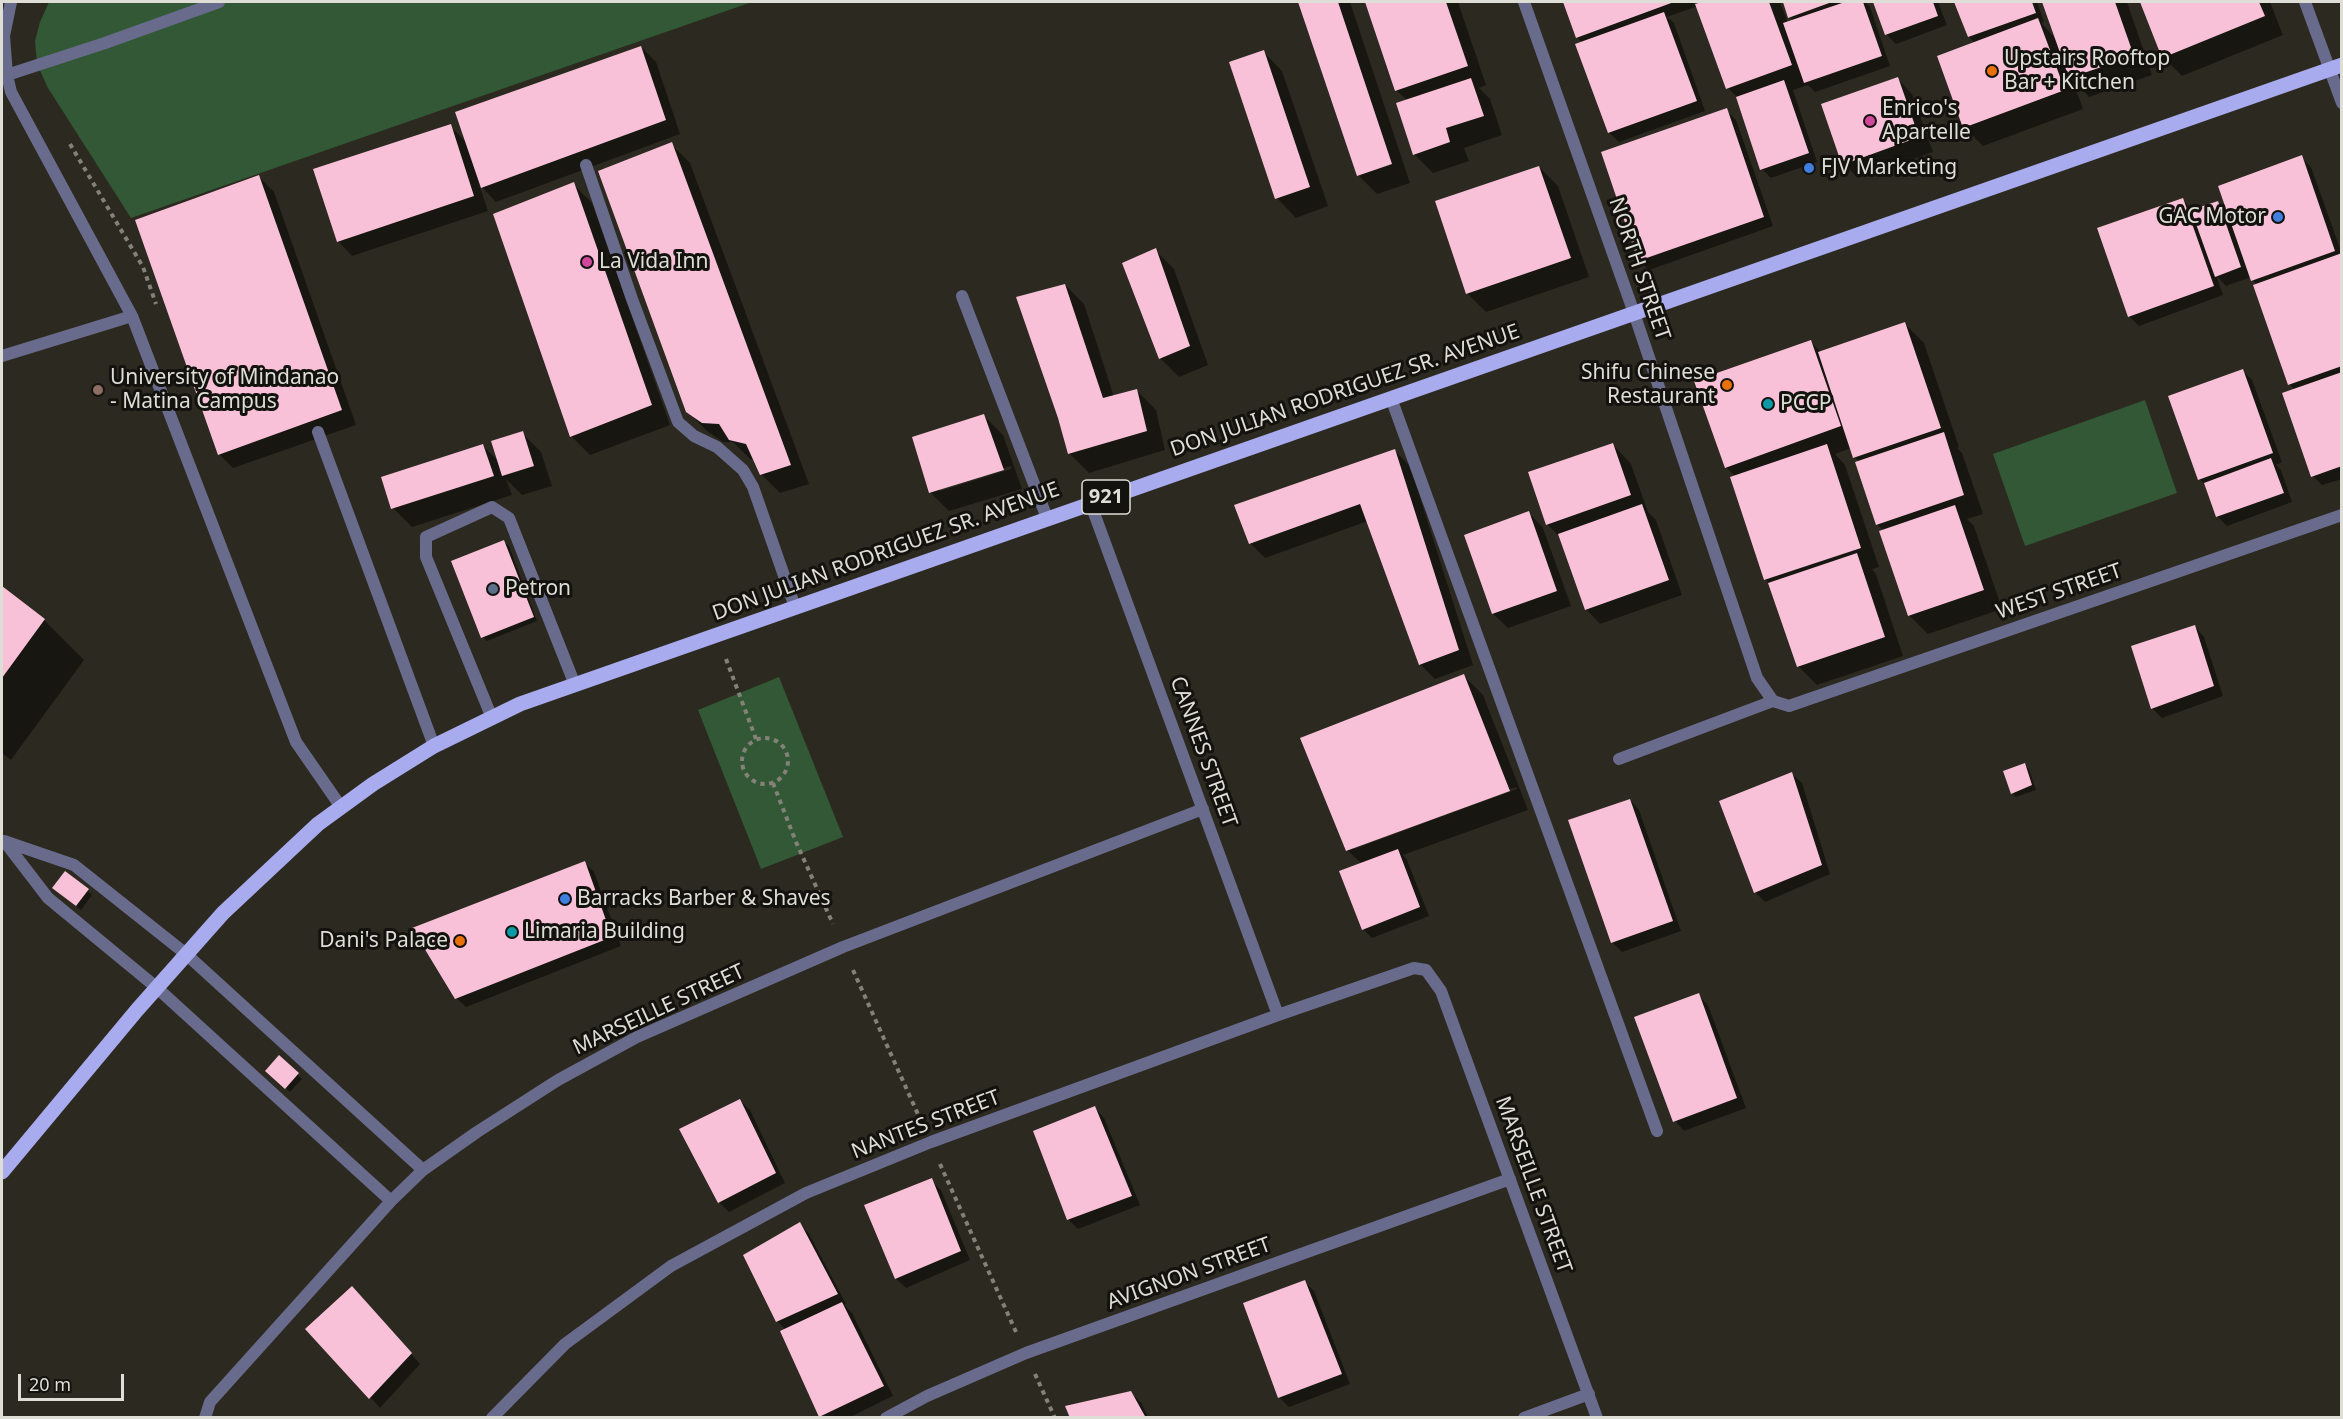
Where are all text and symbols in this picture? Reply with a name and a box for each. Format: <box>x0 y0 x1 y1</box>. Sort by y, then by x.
place label: Upstairs Rooftop Bar + Kitchen <box>2004 46 2170 96</box>
marker: Upstairs Rooftop Bar + Kitchen <box>1985 64 1999 78</box>
place label: Enrico's Apartelle <box>1882 96 1971 146</box>
marker: Enrico's Apartelle <box>1863 114 1877 128</box>
place label: FJV Marketing <box>1821 155 1957 181</box>
marker: FJV Marketing <box>1802 161 1816 175</box>
street label: NORTH STREET <box>1603 194 1675 344</box>
place label: GAC Motor <box>2158 204 2266 230</box>
marker: GAC Motor <box>2271 210 2285 224</box>
place label: La Vida Inn <box>599 249 708 275</box>
marker: La Vida Inn <box>580 255 594 269</box>
street label: DON JULIAN RODRIGUEZ SR. AVENUE <box>1167 319 1523 463</box>
place label: Shifu Chinese Restaurant <box>1581 360 1715 410</box>
place label: University of Mindanao - Matina Campus <box>110 365 339 415</box>
marker: Shifu Chinese Restaurant <box>1720 378 1734 392</box>
marker: University of Mindanao - Matina Campus <box>91 383 105 397</box>
place label: PCCP <box>1780 391 1832 417</box>
marker: PCCP <box>1761 397 1775 411</box>
street label: DON JULIAN RODRIGUEZ SR. AVENUE <box>709 477 1063 627</box>
road number: 921 <box>1082 480 1130 514</box>
street label: WEST STREET <box>1993 559 2125 625</box>
place label: Petron <box>505 576 571 602</box>
marker: Petron <box>486 582 500 596</box>
street label: CANNES STREET <box>1164 673 1242 831</box>
place label: Barracks Barber & Shaves <box>577 886 831 912</box>
marker: Barracks Barber & Shaves <box>558 892 572 906</box>
place label: Limaria Building <box>524 919 685 945</box>
marker: Limaria Building <box>505 925 519 939</box>
place label: Dani's Palace <box>319 928 448 954</box>
marker: Dani's Palace <box>453 934 467 948</box>
street label: MARSEILLE STREET <box>569 959 749 1061</box>
street label: NANTES STREET <box>848 1085 1004 1165</box>
street label: MARSEILLE STREET <box>1489 1093 1577 1277</box>
street label: AVIGNON STREET <box>1104 1233 1274 1315</box>
scale bar <box>21 1362 128 1400</box>
text: 20 m <box>29 1372 71 1396</box>

